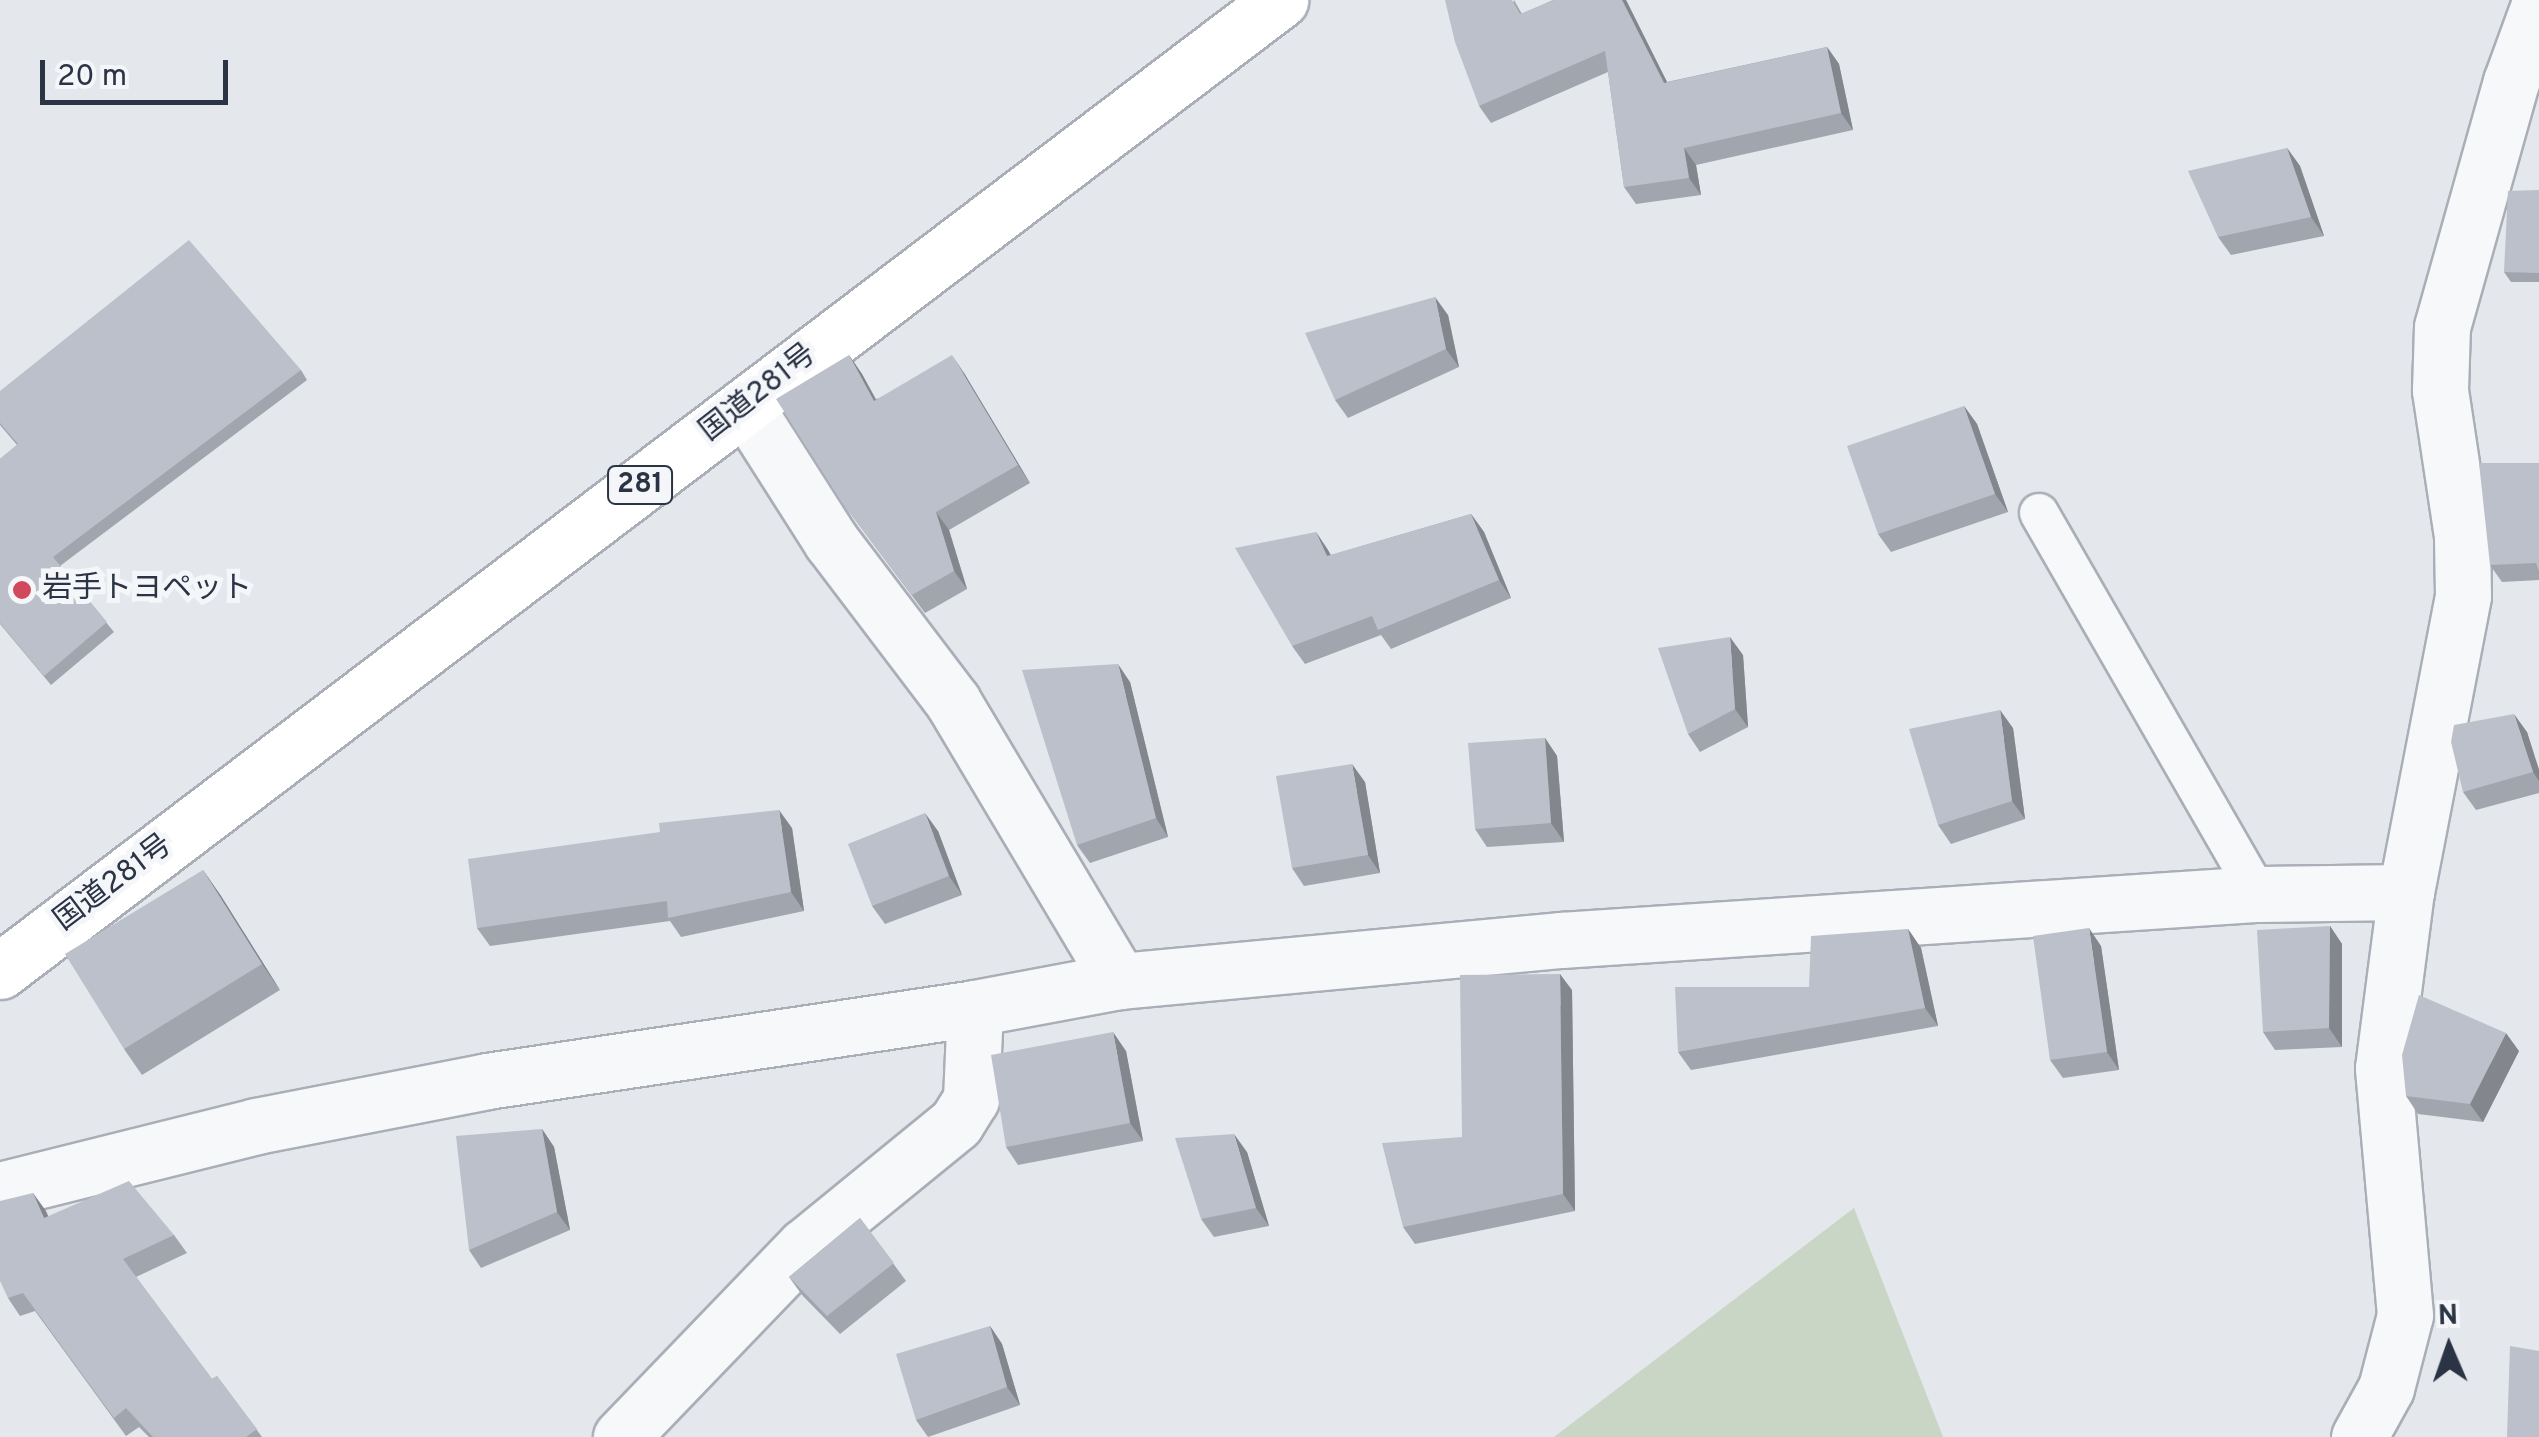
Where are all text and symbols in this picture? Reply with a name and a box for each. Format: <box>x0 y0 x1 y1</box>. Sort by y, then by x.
scale bar <box>45 40 232 102</box>
text: 20 m <box>57 59 127 96</box>
street label: 国道281号 <box>694 337 824 451</box>
road number: 281 <box>605 462 675 508</box>
place label: 岩手トヨペット <box>42 572 252 608</box>
marker: 岩手トヨペット <box>11 579 33 601</box>
street label: 国道281号 <box>48 828 180 940</box>
north arrow <box>2399 1297 2499 1397</box>
text: N <box>2437 1299 2459 1335</box>

